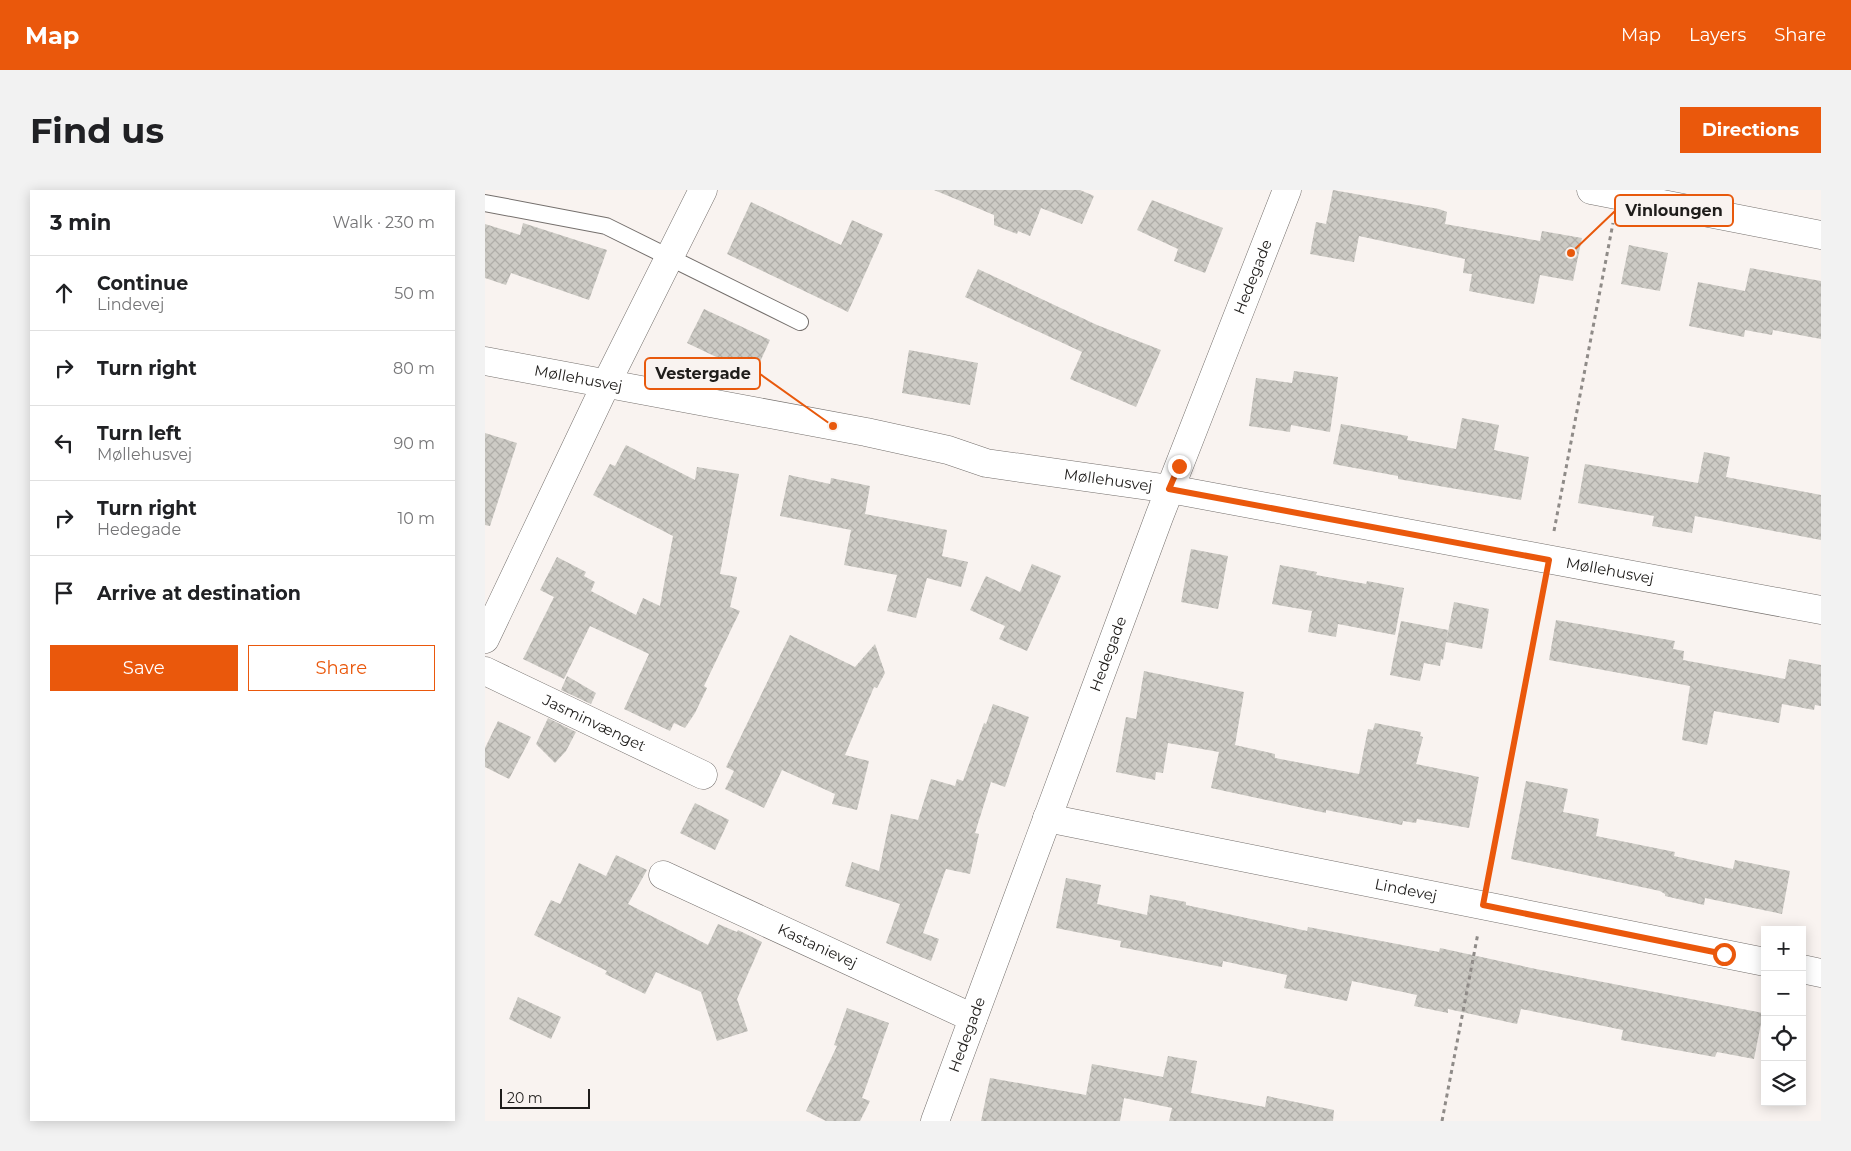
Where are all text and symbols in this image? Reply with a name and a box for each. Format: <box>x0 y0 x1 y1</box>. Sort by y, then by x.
text: Map <box>25 21 79 50</box>
text: Map <box>1621 24 1661 46</box>
text: Layers <box>1689 24 1746 46</box>
text: Share <box>1774 24 1826 46</box>
button: Directions <box>1680 107 1821 153</box>
text: Find us <box>30 109 164 152</box>
callout: Vinloungen <box>1615 195 1733 226</box>
text: Vinloungen <box>1624 201 1723 220</box>
text: 3 min <box>50 210 111 235</box>
text: Walk · 230 m <box>333 213 435 232</box>
street label: Hedegade <box>1229 237 1276 317</box>
text: Continue <box>97 272 188 295</box>
icon: ahead <box>50 279 78 307</box>
text: 50 m <box>394 284 435 303</box>
text: Lindevej <box>97 295 164 314</box>
icon: right <box>50 354 78 382</box>
text: Turn right <box>97 357 197 380</box>
callout: Vestergade <box>645 358 760 389</box>
text: 80 m <box>393 359 435 378</box>
street label: Møllehusvej <box>533 360 624 395</box>
text: Vestergade <box>654 364 751 383</box>
text: Turn left <box>97 422 182 445</box>
icon: left <box>50 429 78 457</box>
text: 90 m <box>393 434 435 453</box>
text: Møllehusvej <box>97 445 192 464</box>
route end <box>1168 455 1191 478</box>
street label: Møllehusvej <box>1063 464 1154 495</box>
text: Turn right <box>97 497 197 520</box>
icon: right <box>50 504 78 532</box>
text: 10 m <box>397 509 435 528</box>
text: Hedegade <box>97 520 181 539</box>
street label: Møllehusvej <box>1564 553 1656 588</box>
icon: arrive <box>50 579 78 607</box>
text: Arrive at destination <box>97 582 301 605</box>
street label: Hedegade <box>1085 614 1130 694</box>
button: Save <box>50 645 238 691</box>
button: Share <box>248 645 435 691</box>
street label: Jasminvænget <box>539 690 649 755</box>
street label: Lindevej <box>1373 874 1439 905</box>
street label: Kastanievej <box>775 919 860 972</box>
map controls <box>1761 926 1806 1106</box>
button: + <box>1761 926 1806 971</box>
route start <box>1713 943 1736 966</box>
button: − <box>1761 971 1806 1016</box>
street label: Hedegade <box>944 994 989 1075</box>
button: locate <box>1761 1016 1806 1061</box>
button: layers <box>1761 1061 1806 1106</box>
scale bar <box>500 1086 590 1109</box>
text: 20 m <box>507 1089 543 1107</box>

